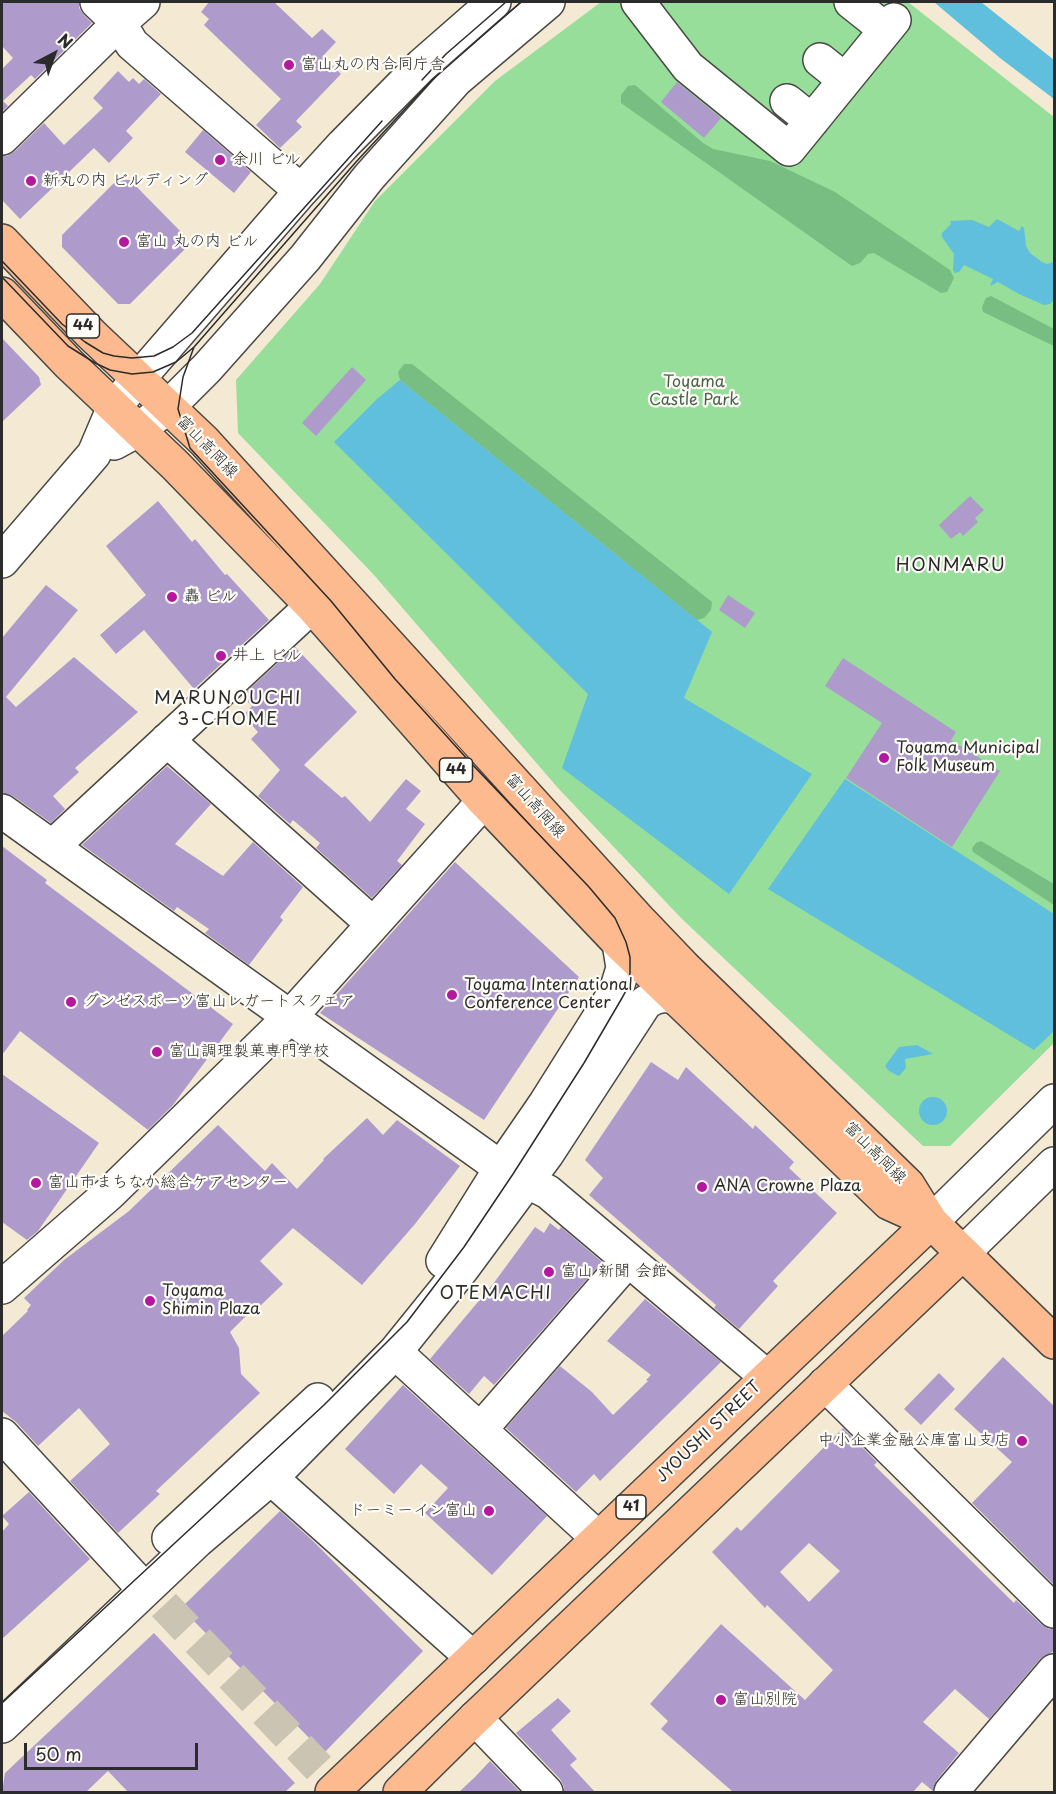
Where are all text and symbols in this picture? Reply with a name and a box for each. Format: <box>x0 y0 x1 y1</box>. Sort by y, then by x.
north arrow <box>24 24 84 84</box>
text: N <box>53 27 78 54</box>
place label: 富山丸の内合同庁舎 <box>301 55 445 75</box>
marker: 富山丸の内合同庁舎 <box>282 58 296 72</box>
place label: 余川 ビル <box>232 150 301 170</box>
marker: 余川 ビル <box>213 153 227 167</box>
place label: 新丸の内 ビルディング <box>43 171 208 191</box>
marker: 新丸の内 ビルディング <box>24 174 38 188</box>
place label: 富山 丸の内 ビル <box>136 232 258 252</box>
marker: 富山 丸の内 ビル <box>117 235 131 249</box>
road number: 44 <box>66 314 100 338</box>
park label: Toyama Castle Park <box>649 373 739 411</box>
street label: 富山高岡線 <box>172 412 242 482</box>
district label: HONMARU <box>896 555 1006 577</box>
place label: 轟 ビル <box>184 587 237 607</box>
marker: 轟 ビル <box>165 590 179 604</box>
place label: 井上 ビル <box>233 646 302 666</box>
marker: 井上 ビル <box>214 649 228 663</box>
district label: MARUNOUCHI 3-CHOME <box>155 688 301 730</box>
place label: Toyama Municipal Folk Museum <box>896 739 1040 777</box>
marker: Toyama Municipal Folk Museum <box>877 751 891 765</box>
road number: 44 <box>440 758 472 782</box>
street label: 富山高岡線 <box>501 770 569 842</box>
place label: Toyama International Conference Center <box>464 976 633 1014</box>
marker: Toyama International Conference Center <box>445 988 459 1002</box>
place label: グンゼスポーツ富山レガートスクエア <box>83 992 355 1012</box>
marker: グンゼスポーツ富山レガートスクエア <box>64 995 78 1009</box>
place label: 富山調理製菓専門学校 <box>169 1042 329 1062</box>
marker: 富山調理製菓専門学校 <box>150 1045 164 1059</box>
street label: 富山高岡線 <box>840 1118 910 1188</box>
place label: 富山市まちなか総合ケアセンター <box>48 1173 288 1193</box>
marker: 富山市まちなか総合ケアセンター <box>29 1176 43 1190</box>
place label: ANA Crowne Plaza <box>714 1177 861 1197</box>
marker: ANA Crowne Plaza <box>695 1180 709 1194</box>
place label: 富山 新聞 会館 <box>561 1262 667 1282</box>
marker: 富山 新聞 会館 <box>542 1265 556 1279</box>
place label: Toyama Shimin Plaza <box>162 1282 260 1320</box>
district label: OTEMACHI <box>440 1283 552 1305</box>
marker: Toyama Shimin Plaza <box>143 1294 157 1308</box>
street label: JYOUSHI STREET <box>653 1377 765 1487</box>
place label: 中小企業金融公庫富山支店 <box>818 1431 1010 1451</box>
marker: 中小企業金融公庫富山支店 <box>1015 1434 1029 1448</box>
road number: 41 <box>616 1495 646 1519</box>
place label: ドーミーイン富山 <box>349 1501 477 1521</box>
marker: ドーミーイン富山 <box>482 1504 496 1518</box>
place label: 富山別院 <box>733 1690 797 1710</box>
marker: 富山別院 <box>714 1693 728 1707</box>
scale bar <box>27 1731 201 1769</box>
text: 50 m <box>35 1740 82 1767</box>

